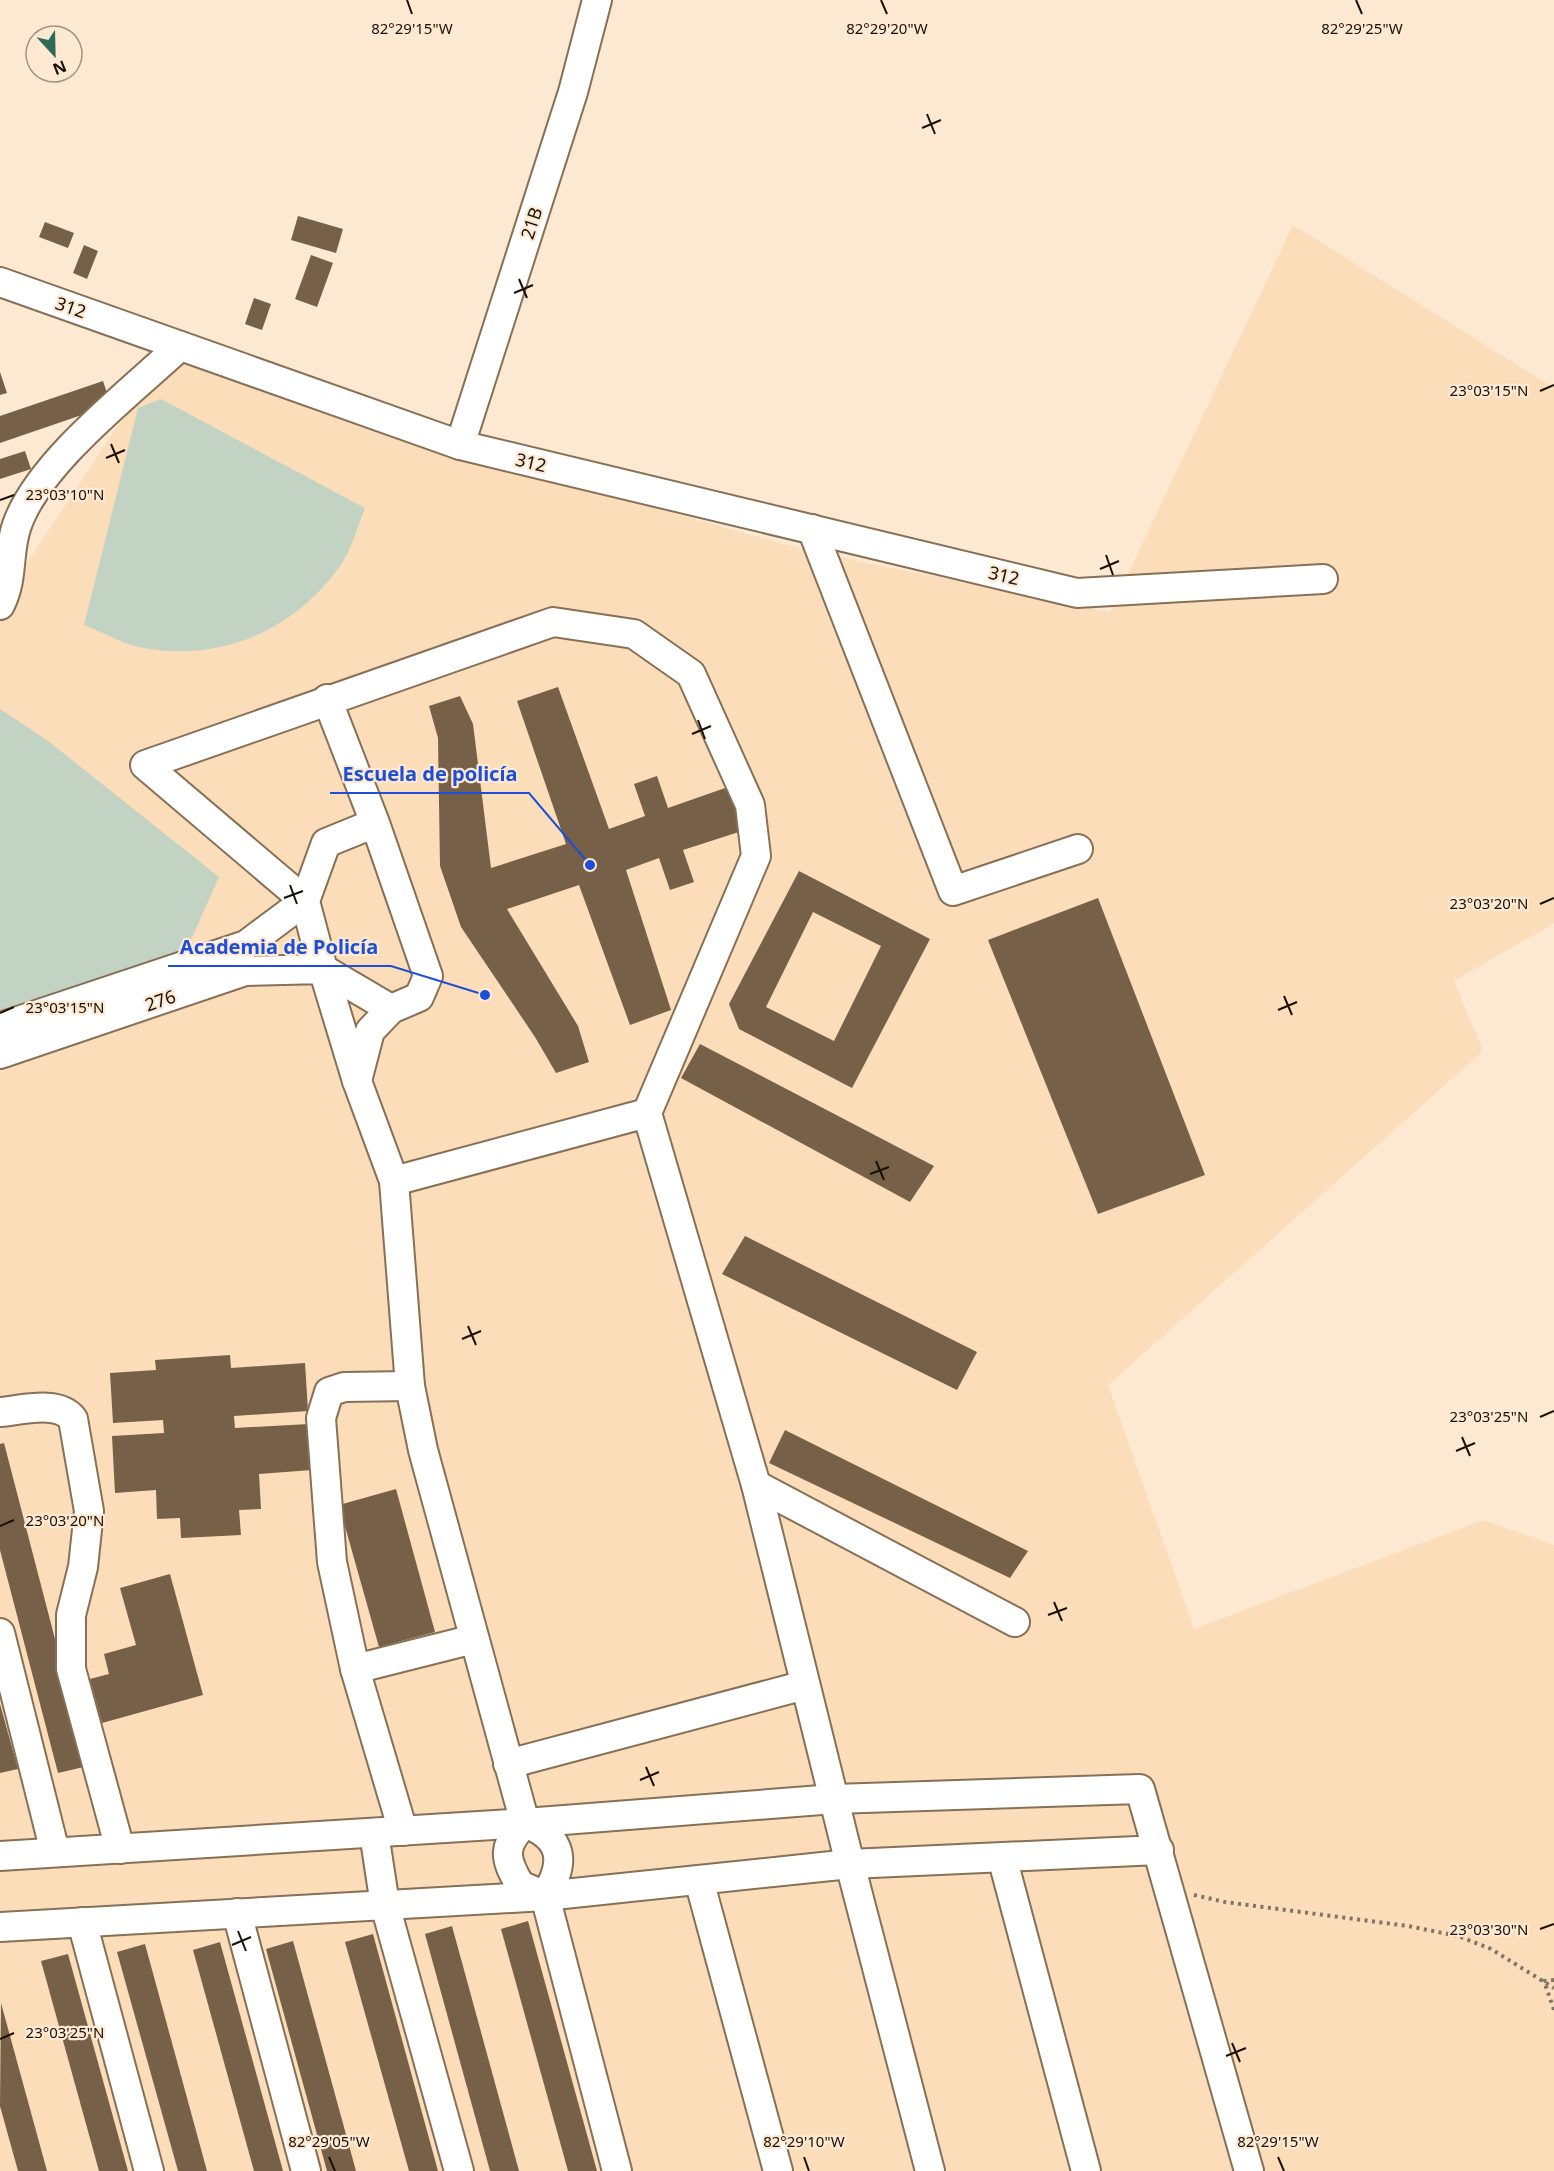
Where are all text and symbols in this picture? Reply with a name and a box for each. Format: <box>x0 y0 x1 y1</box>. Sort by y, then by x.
text: 82°29'15"W <box>371 18 453 38</box>
text: 82°29'20"W <box>846 18 928 38</box>
text: 82°29'25"W <box>1321 18 1403 38</box>
north arrow <box>24 24 84 84</box>
text: N <box>49 55 70 81</box>
street label: 21B <box>515 204 547 242</box>
street label: 312 <box>52 291 90 323</box>
text: 23°03'15"N <box>1450 380 1528 400</box>
street label: 312 <box>513 447 549 477</box>
text: 23°03'10"N <box>26 484 104 504</box>
street label: 312 <box>986 560 1022 590</box>
callout: Escuela de policía <box>330 755 529 793</box>
text: Escuela de policía <box>343 760 517 787</box>
text: 23°03'20"N <box>1450 893 1528 913</box>
callout: Academia de Policía <box>168 928 391 966</box>
text: Academia de Policía <box>180 933 378 960</box>
street label: 276 <box>141 984 179 1016</box>
text: 23°03'15"N <box>26 997 104 1017</box>
text: 23°03'25"N <box>1450 1406 1528 1426</box>
text: 23°03'20"N <box>26 1510 104 1530</box>
text: 23°03'30"N <box>1450 1919 1528 1939</box>
text: 23°03'25"N <box>26 2022 104 2042</box>
text: 82°29'05"W <box>288 2131 370 2151</box>
text: 82°29'10"W <box>763 2131 845 2151</box>
text: 82°29'15"W <box>1237 2131 1319 2151</box>

